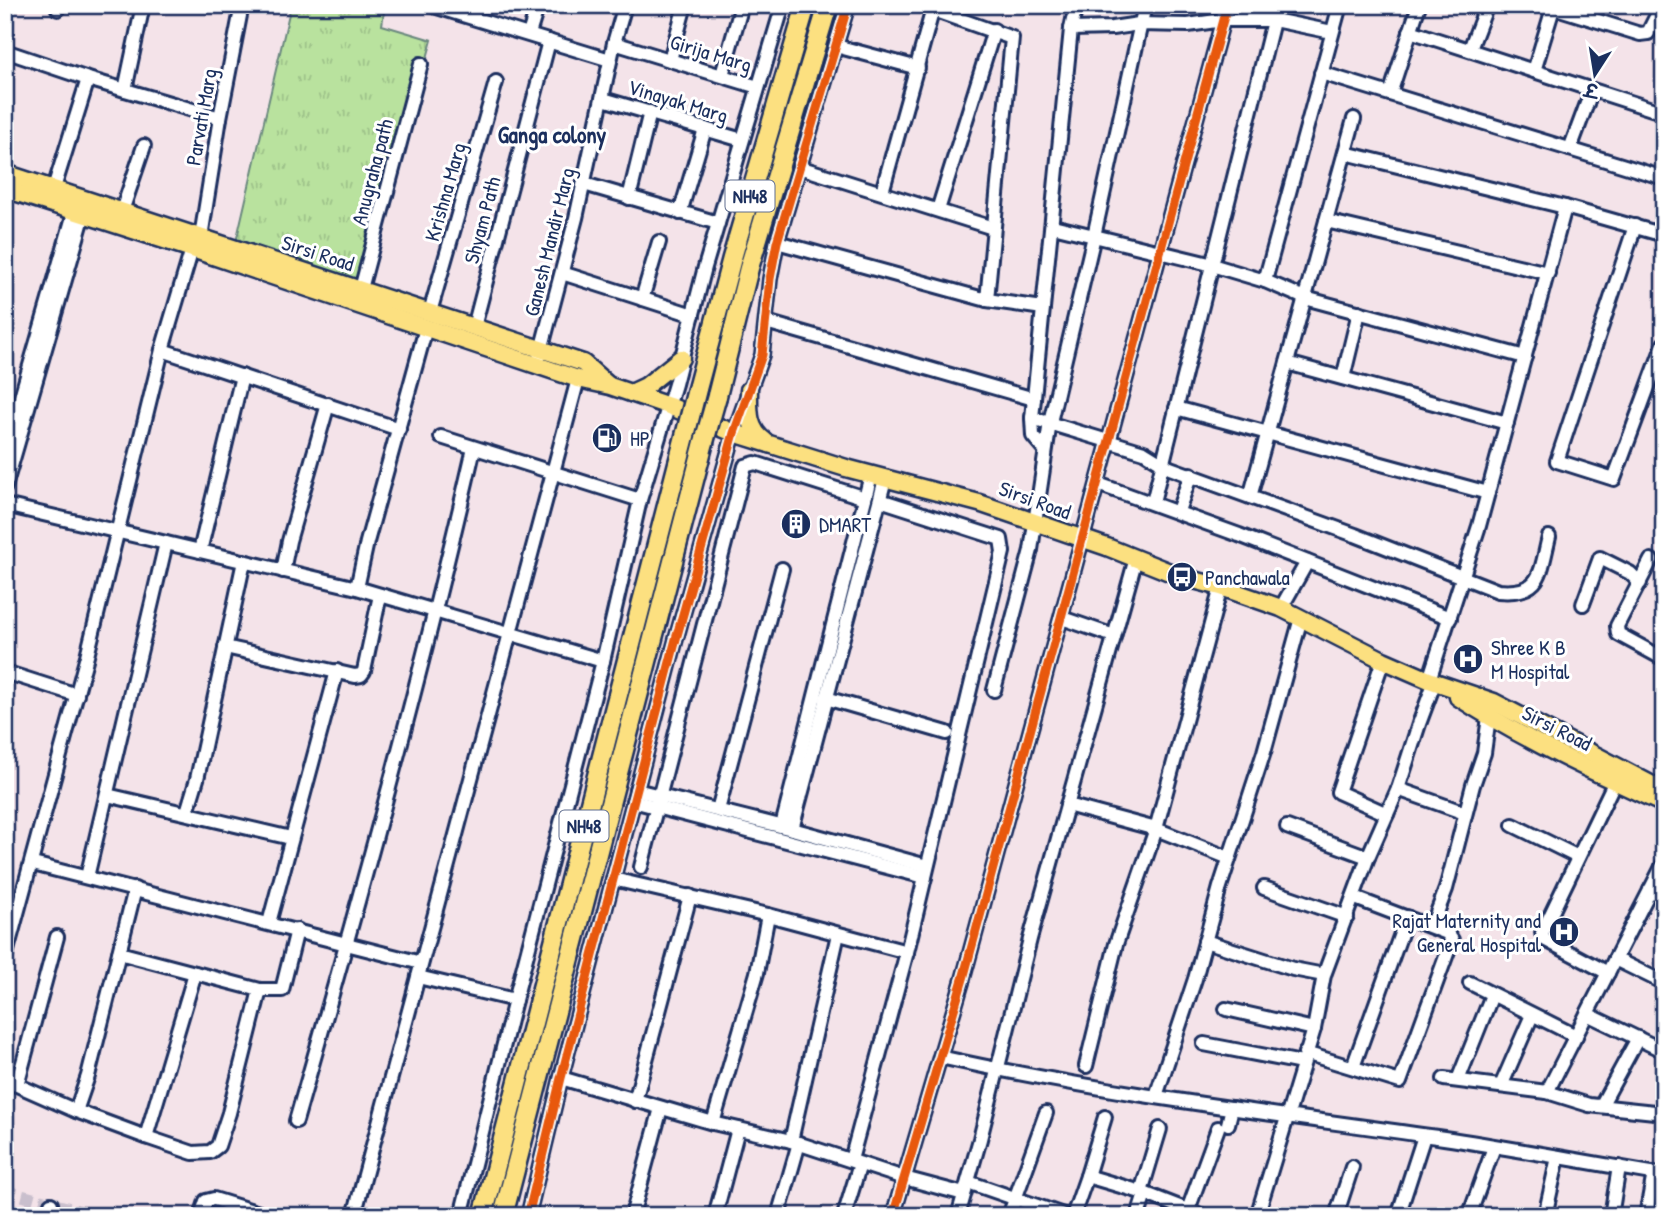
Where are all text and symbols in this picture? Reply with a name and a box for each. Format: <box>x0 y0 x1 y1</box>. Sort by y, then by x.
street label: Girija Marg <box>667 27 755 79</box>
north arrow <box>1560 38 1630 108</box>
street label: Parvati Marg <box>178 66 224 168</box>
street label: Vinayak Marg <box>624 72 732 130</box>
text: उ <box>1580 76 1602 105</box>
street label: Anugraha path <box>344 115 400 228</box>
district label: Ganga colony <box>498 119 607 151</box>
street label: Krishna Marg <box>417 139 473 245</box>
street label: Ganesh Mandir Marg <box>517 165 581 319</box>
street label: Shyam Path <box>456 173 508 267</box>
road number: NH48 <box>726 180 774 212</box>
street label: Sirsi Road <box>278 228 358 278</box>
fuel station icon: HP <box>590 421 624 455</box>
place label: HP <box>630 424 650 453</box>
street label: Sirsi Road <box>995 474 1075 526</box>
building icon: DMART <box>779 507 813 541</box>
place label: DMART <box>819 510 872 539</box>
bus stop icon: Panchawala <box>1165 560 1199 594</box>
place label: Panchawala <box>1205 563 1290 592</box>
place label: Shree K B M Hospital <box>1491 633 1570 686</box>
hospital icon: Shree K B M Hospital <box>1451 642 1485 676</box>
street label: Sirsi Road <box>1517 698 1597 758</box>
road number: NH48 <box>560 810 608 842</box>
place label: Rajat Maternity and General Hospital <box>1393 906 1541 959</box>
hospital icon: Rajat Maternity and General Hospital <box>1547 915 1581 949</box>

